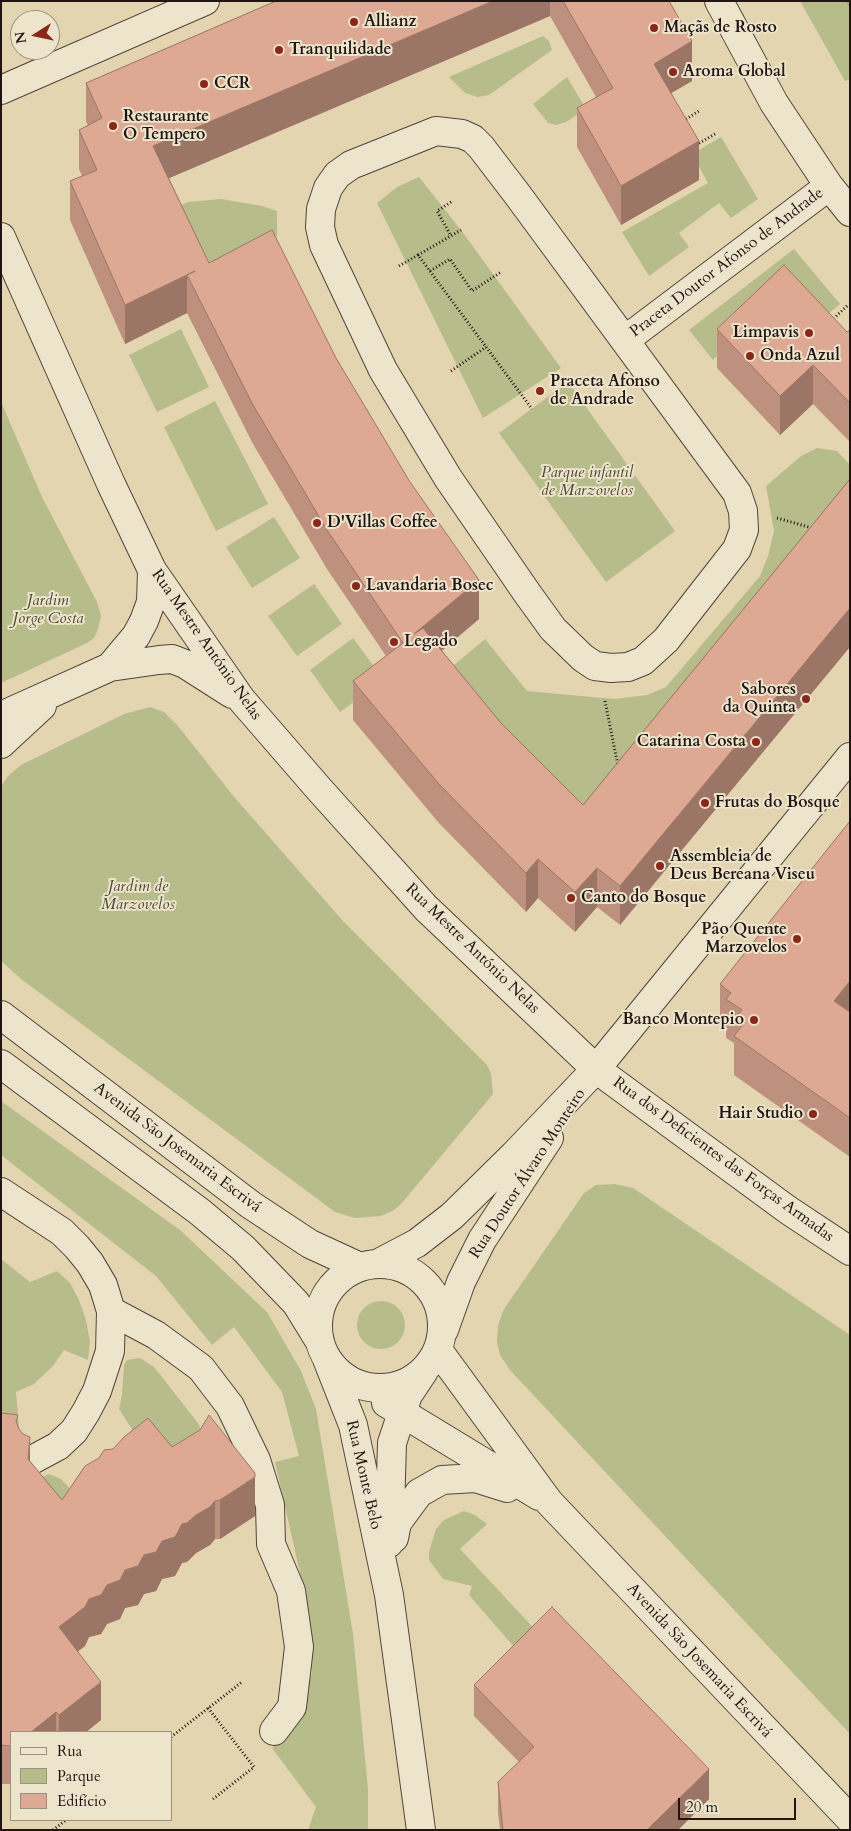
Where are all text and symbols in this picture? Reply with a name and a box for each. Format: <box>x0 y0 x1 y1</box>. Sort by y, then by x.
north arrow <box>10 10 60 60</box>
place label: Allianz <box>364 12 416 32</box>
marker: Allianz <box>348 16 360 28</box>
place label: Maçãs de Rosto <box>664 18 777 38</box>
marker: Maçãs de Rosto <box>648 22 660 34</box>
text: N <box>10 30 31 45</box>
place label: Tranquilidade <box>289 40 391 60</box>
marker: Tranquilidade <box>273 44 285 56</box>
place label: Aroma Global <box>683 62 786 82</box>
marker: Aroma Global <box>667 66 679 78</box>
place label: CCR <box>214 74 251 94</box>
marker: CCR <box>198 78 210 90</box>
place label: Restaurante O Tempero <box>123 107 209 145</box>
marker: Restaurante O Tempero <box>107 120 119 132</box>
street label: Praceta Doutor Afonso de Andrade <box>627 184 827 342</box>
place label: Limpavis <box>733 323 799 343</box>
marker: Limpavis <box>803 327 815 339</box>
place label: Onda Azul <box>760 346 840 366</box>
marker: Onda Azul <box>744 350 756 362</box>
place label: Praceta Afonso de Andrade <box>550 372 660 410</box>
marker: Praceta Afonso de Andrade <box>534 385 546 397</box>
park label: Parque infantil de Marzovelos <box>541 463 633 501</box>
place label: D'Villas Coffee <box>327 513 438 533</box>
marker: D'Villas Coffee <box>311 517 323 529</box>
street label: Rua Mestre António Nelas <box>147 566 265 724</box>
place label: Lavandaria Bosec <box>366 576 494 596</box>
marker: Lavandaria Bosec <box>350 580 362 592</box>
park label: Jardim Jorge Costa <box>13 591 83 629</box>
place label: Legado <box>404 632 458 652</box>
marker: Legado <box>388 636 400 648</box>
place label: Sabores da Quinta <box>723 680 796 718</box>
marker: Sabores da Quinta <box>800 693 812 705</box>
place label: Catarina Costa <box>637 732 746 752</box>
marker: Catarina Costa <box>750 736 762 748</box>
place label: Frutas do Bosque <box>715 793 840 813</box>
marker: Frutas do Bosque <box>699 797 711 809</box>
place label: Assembleia de Deus Bereana Viseu <box>670 847 815 885</box>
marker: Assembleia de Deus Bereana Viseu <box>654 860 666 872</box>
park label: Jardim de Marzovelos <box>101 877 175 915</box>
street label: Rua Mestre António Nelas <box>401 880 543 1018</box>
place label: Canto do Bosque <box>581 888 706 908</box>
marker: Canto do Bosque <box>565 892 577 904</box>
place label: Pão Quente Marzovelos <box>701 920 787 958</box>
marker: Pão Quente Marzovelos <box>791 933 803 945</box>
place label: Banco Montepio <box>622 1010 744 1030</box>
marker: Banco Montepio <box>748 1014 760 1026</box>
street label: Rua dos Deficientes das Forças Armadas <box>609 1073 837 1247</box>
street label: Avenida São Josemaria Escrivá <box>90 1079 264 1217</box>
street label: Rua Doutor Álvaro Monteiro <box>466 1085 590 1263</box>
place label: Hair Studio <box>719 1104 803 1124</box>
marker: Hair Studio <box>807 1108 819 1120</box>
street label: Rua Monte Belo <box>341 1419 385 1531</box>
street label: Avenida São Josemaria Escrivá <box>622 1580 776 1742</box>
legend <box>10 1731 172 1821</box>
text: Rua <box>57 1741 82 1761</box>
text: Parque <box>57 1766 101 1786</box>
scale bar <box>681 1788 798 1820</box>
text: Edifício <box>57 1791 106 1811</box>
text: 20 m <box>686 1797 718 1817</box>

